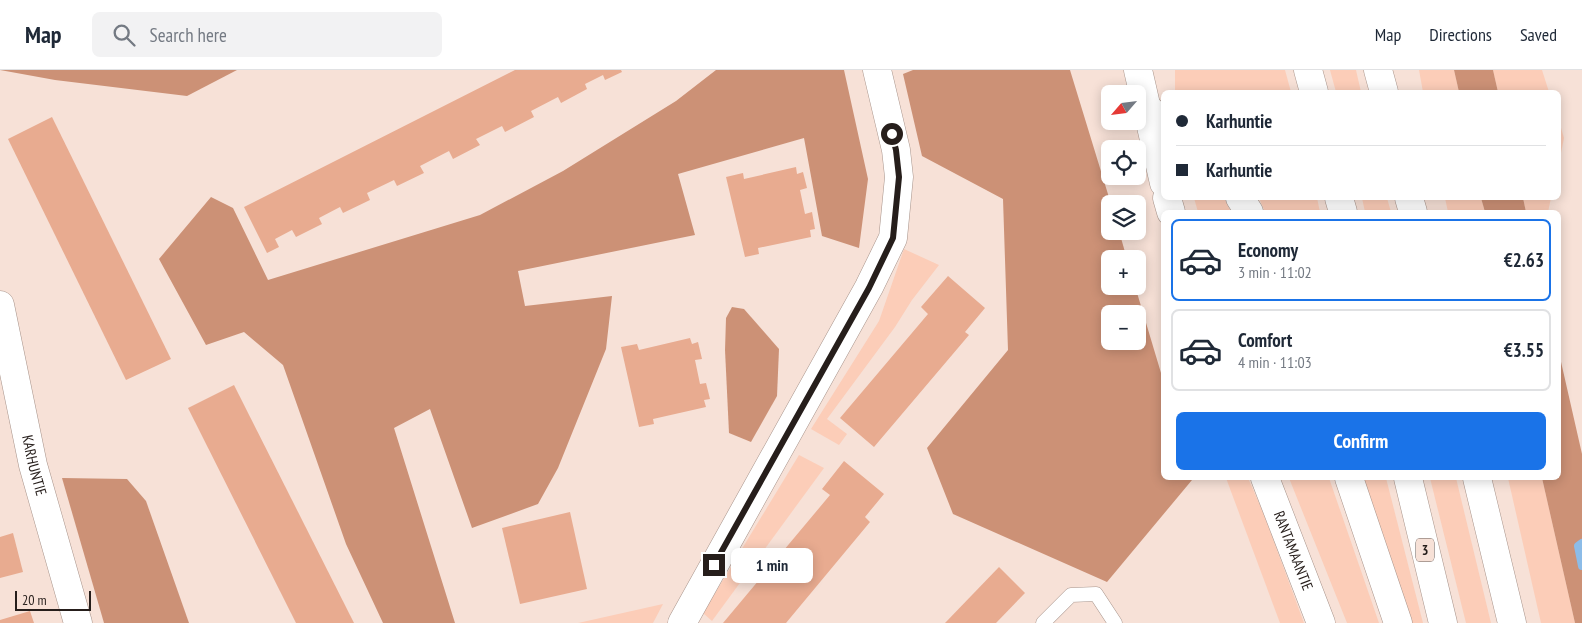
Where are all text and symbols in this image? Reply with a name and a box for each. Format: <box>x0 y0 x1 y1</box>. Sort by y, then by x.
search box <box>92 12 442 57</box>
text: Map <box>25 19 62 50</box>
icon: search <box>110 21 138 49</box>
text: Search here <box>150 23 227 47</box>
text: Map <box>1375 23 1401 46</box>
text: Directions <box>1429 23 1492 46</box>
text: Saved <box>1520 23 1557 46</box>
north arrow <box>1101 85 1146 130</box>
map controls <box>1101 85 1146 350</box>
text: Karhuntie <box>1206 109 1272 133</box>
route start <box>881 123 903 145</box>
button: locate <box>1101 140 1146 185</box>
text: Karhuntie <box>1206 158 1272 182</box>
button: layers <box>1101 195 1146 240</box>
icon: car <box>1178 238 1223 283</box>
text: Economy <box>1238 238 1298 262</box>
text: €2.63 <box>1504 248 1544 272</box>
button: + <box>1101 250 1146 295</box>
text: 3 min · 11:02 <box>1238 262 1312 282</box>
button: − <box>1101 305 1146 350</box>
icon: car <box>1178 328 1223 373</box>
text: Comfort <box>1238 328 1292 352</box>
text: €3.55 <box>1504 338 1544 362</box>
text: 4 min · 11:03 <box>1238 352 1312 372</box>
button: Confirm <box>1176 412 1546 470</box>
street label: KARHUNTIE <box>18 433 51 498</box>
street label: RANTAMAANTIE <box>1270 508 1317 593</box>
road number: 3 <box>1416 538 1434 562</box>
callout: 1 min <box>732 548 814 582</box>
route end <box>703 554 725 576</box>
text: 1 min <box>756 555 788 575</box>
scale bar <box>15 588 91 611</box>
text: 20 m <box>22 591 47 609</box>

